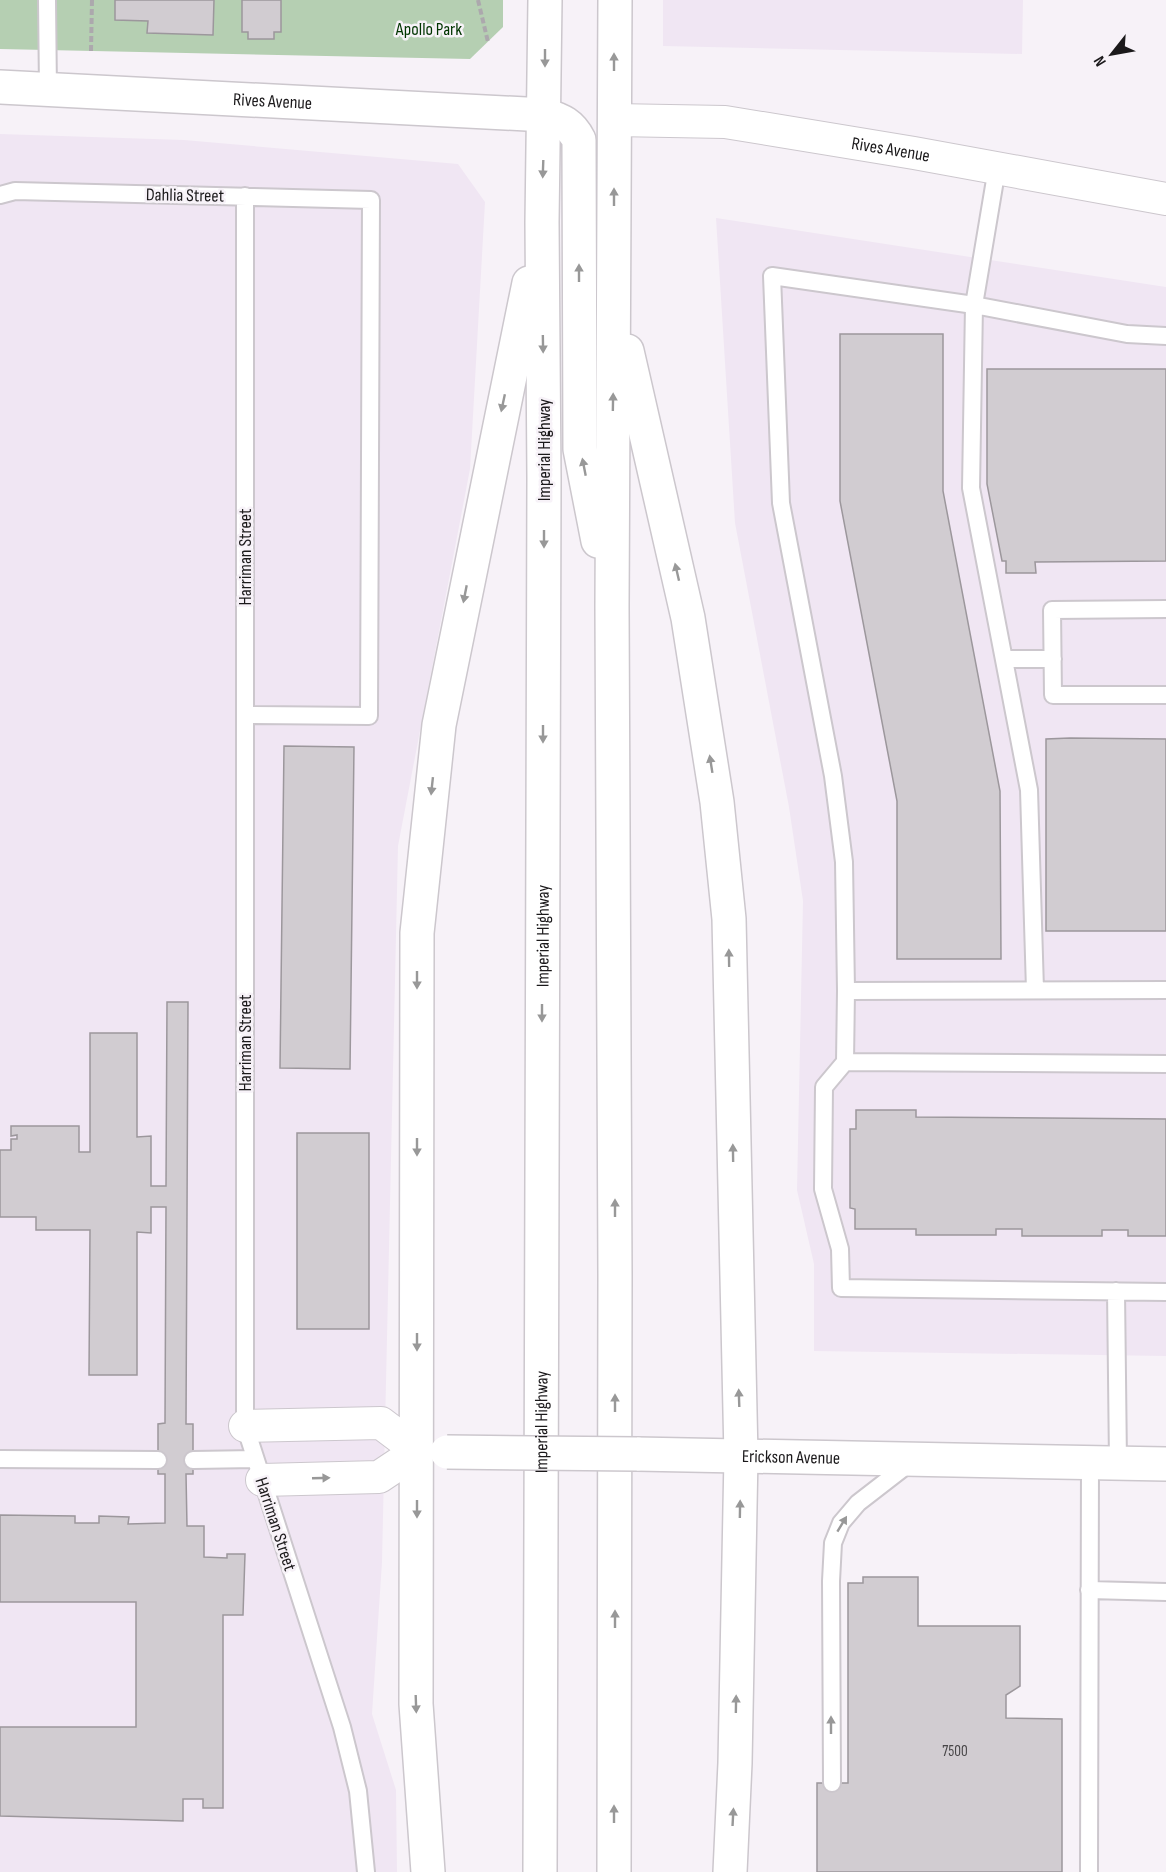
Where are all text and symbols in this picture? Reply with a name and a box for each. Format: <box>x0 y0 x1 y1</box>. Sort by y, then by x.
park label: Apollo Park <box>395 19 462 40</box>
north arrow <box>1082 24 1142 84</box>
one-way arrow <box>540 48 550 67</box>
one-way arrow <box>609 52 619 71</box>
text: N <box>1090 52 1111 70</box>
street label: Rives Avenue <box>233 89 313 114</box>
street label: Rives Avenue <box>850 133 932 167</box>
one-way arrow <box>538 159 548 178</box>
street label: Dahlia Street <box>146 184 225 207</box>
one-way arrow <box>609 187 619 206</box>
one-way arrow <box>574 263 584 282</box>
one-way arrow <box>538 334 548 353</box>
one-way arrow <box>609 392 618 411</box>
one-way arrow <box>498 393 508 412</box>
street label: Imperial Highway <box>534 399 555 501</box>
one-way arrow <box>578 458 588 477</box>
street label: Harriman Street <box>235 508 256 605</box>
one-way arrow <box>539 529 549 548</box>
one-way arrow <box>672 562 682 581</box>
one-way arrow <box>460 585 469 604</box>
one-way arrow <box>538 724 548 743</box>
one-way arrow <box>706 754 715 773</box>
one-way arrow <box>427 776 437 795</box>
street label: Imperial Highway <box>533 885 554 987</box>
one-way arrow <box>724 948 734 967</box>
one-way arrow <box>412 971 422 990</box>
street label: Harriman Street <box>235 994 256 1091</box>
one-way arrow <box>537 1003 547 1022</box>
one-way arrow <box>412 1137 421 1156</box>
one-way arrow <box>728 1143 738 1162</box>
one-way arrow <box>610 1198 620 1217</box>
one-way arrow <box>412 1332 422 1351</box>
street label: Imperial Highway <box>531 1371 552 1473</box>
one-way arrow <box>734 1388 744 1407</box>
one-way arrow <box>610 1393 620 1412</box>
street label: Erickson Avenue <box>742 1446 840 1469</box>
one-way arrow <box>311 1473 330 1482</box>
street label: Harriman Street <box>251 1475 301 1574</box>
one-way arrow <box>412 1500 422 1519</box>
one-way arrow <box>735 1500 744 1519</box>
one-way arrow <box>836 1516 847 1533</box>
one-way arrow <box>610 1609 619 1628</box>
one-way arrow <box>411 1695 421 1714</box>
one-way arrow <box>732 1695 741 1714</box>
one-way arrow <box>826 1715 836 1734</box>
house number: 7500 <box>942 1742 968 1761</box>
one-way arrow <box>609 1804 619 1823</box>
one-way arrow <box>728 1808 737 1827</box>

